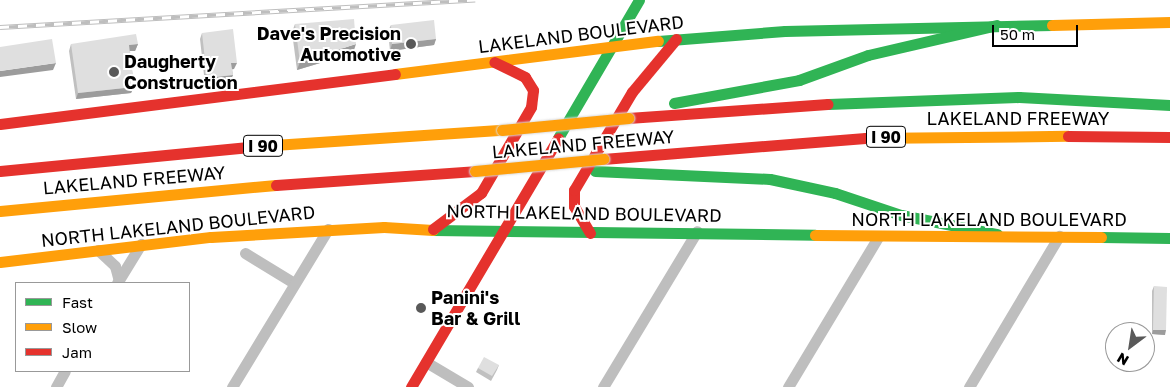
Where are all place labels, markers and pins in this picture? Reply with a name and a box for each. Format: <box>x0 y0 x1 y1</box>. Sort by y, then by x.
place label: Dave's Precision Automotive <box>257 23 401 66</box>
marker: Dave's Precision Automotive <box>405 38 417 50</box>
place label: Daugherty Construction <box>124 51 238 94</box>
marker: Daugherty Construction <box>108 66 120 78</box>
place label: Panini's Bar & Grill <box>431 287 520 330</box>
marker: Panini's Bar & Grill <box>415 302 427 314</box>

